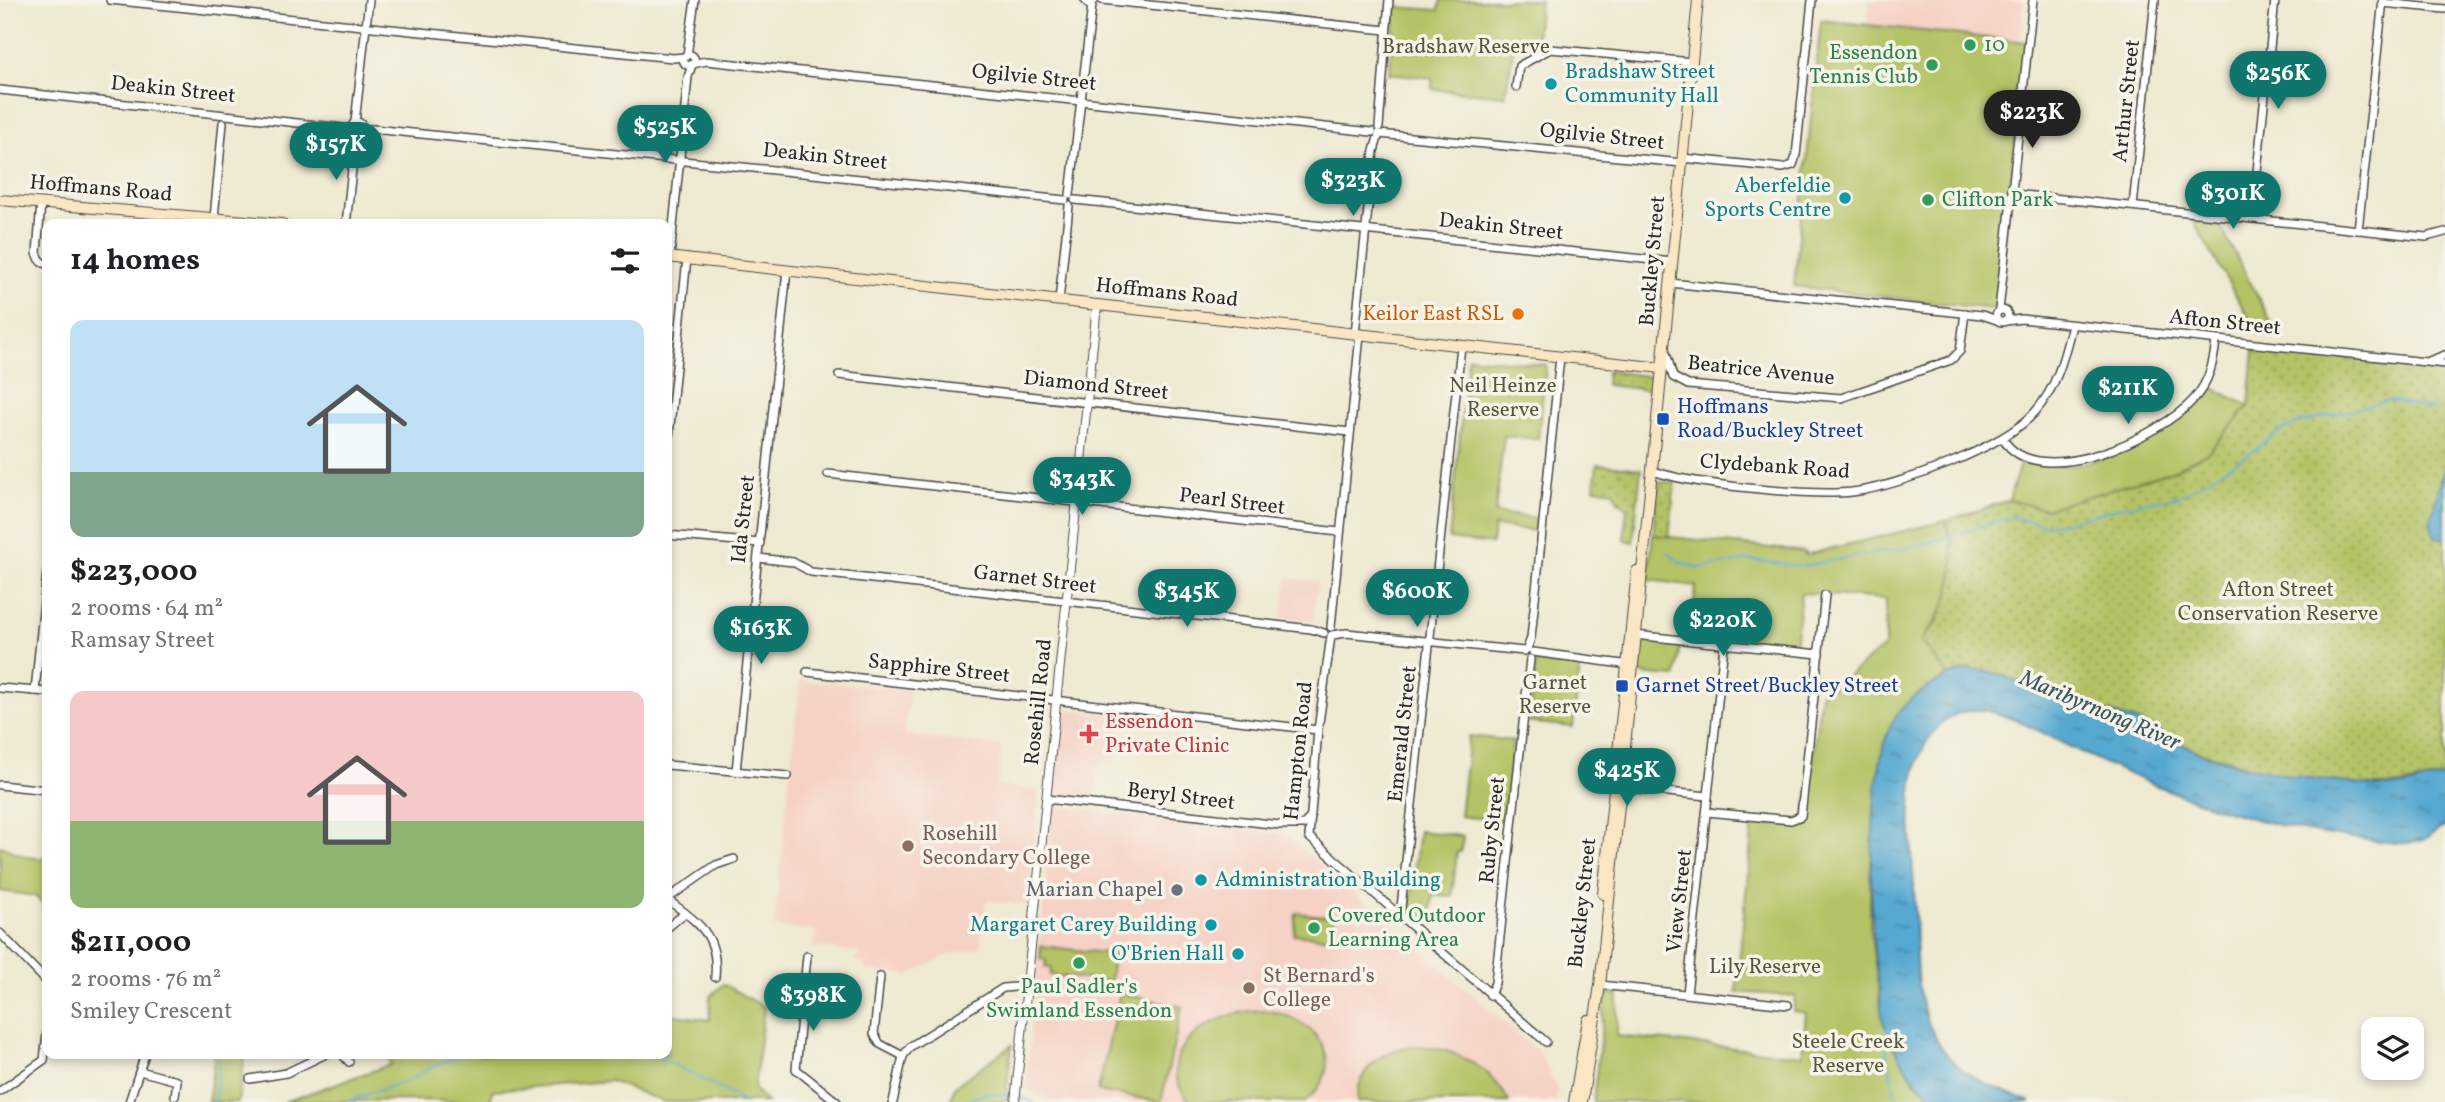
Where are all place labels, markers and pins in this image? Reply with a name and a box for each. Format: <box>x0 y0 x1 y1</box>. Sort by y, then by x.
place label: 10 <box>1984 31 2005 60</box>
marker: 10 <box>1962 37 1978 53</box>
place label: Essendon Tennis Club <box>1809 39 1918 92</box>
pin: $256K <box>2229 52 2327 111</box>
marker: Essendon Tennis Club <box>1924 57 1940 73</box>
place label: Bradshaw Street Community Hall <box>1565 58 1719 111</box>
marker: Bradshaw Street Community Hall <box>1543 76 1559 92</box>
pin: $223K <box>1983 90 2081 150</box>
pin: $525K <box>616 106 714 165</box>
pin: $157K <box>287 122 385 182</box>
pin: $323K <box>1304 158 1402 218</box>
place label: Aberfeldie Sports Centre <box>1705 172 1831 225</box>
pin: $301K <box>2184 172 2282 231</box>
place label: Clifton Park <box>1942 186 2054 215</box>
marker: Aberfeldie Sports Centre <box>1837 190 1853 206</box>
marker: Clifton Park <box>1920 192 1936 208</box>
place label: Keilor East RSL <box>1363 300 1504 329</box>
marker: Keilor East RSL <box>1510 306 1526 322</box>
pin: $211K <box>2079 366 2177 426</box>
place label: Hoffmans Road/Buckley Street <box>1677 393 1863 446</box>
marker: Hoffmans Road/Buckley Street <box>1655 411 1671 427</box>
pin: $343K <box>1033 458 1131 517</box>
pin: $345K <box>1138 570 1236 629</box>
pin: $600K <box>1368 570 1466 629</box>
pin: $220K <box>1674 598 1772 658</box>
pin: $163K <box>712 606 810 666</box>
place label: Garnet Street/Buckley Street <box>1636 672 1899 701</box>
marker: Garnet Street/Buckley Street <box>1614 678 1630 694</box>
place label: Essendon Private Clinic <box>1105 708 1229 761</box>
marker: Essendon Private Clinic <box>1079 724 1099 744</box>
pin: $425K <box>1578 748 1676 808</box>
place label: Rosehill Secondary College <box>922 820 1091 873</box>
marker: Rosehill Secondary College <box>900 838 916 854</box>
place label: Administration Building <box>1215 866 1441 895</box>
marker: Administration Building <box>1193 872 1209 888</box>
place label: Marian Chapel <box>1026 876 1163 905</box>
marker: Marian Chapel <box>1169 882 1185 898</box>
place label: Covered Outdoor Learning Area <box>1328 902 1486 955</box>
place label: Margaret Carey Building <box>970 911 1197 940</box>
marker: Margaret Carey Building <box>1203 917 1219 933</box>
marker: Covered Outdoor Learning Area <box>1306 920 1322 936</box>
place label: O'Brien Hall <box>1111 940 1224 969</box>
marker: O'Brien Hall <box>1230 946 1246 962</box>
marker: Paul Sadler's Swimland Essendon <box>1071 955 1087 971</box>
place label: St Bernard's College <box>1263 962 1375 1015</box>
place label: Paul Sadler's Swimland Essendon <box>986 973 1172 1026</box>
pin: $398K <box>764 974 862 1033</box>
marker: St Bernard's College <box>1241 980 1257 996</box>

